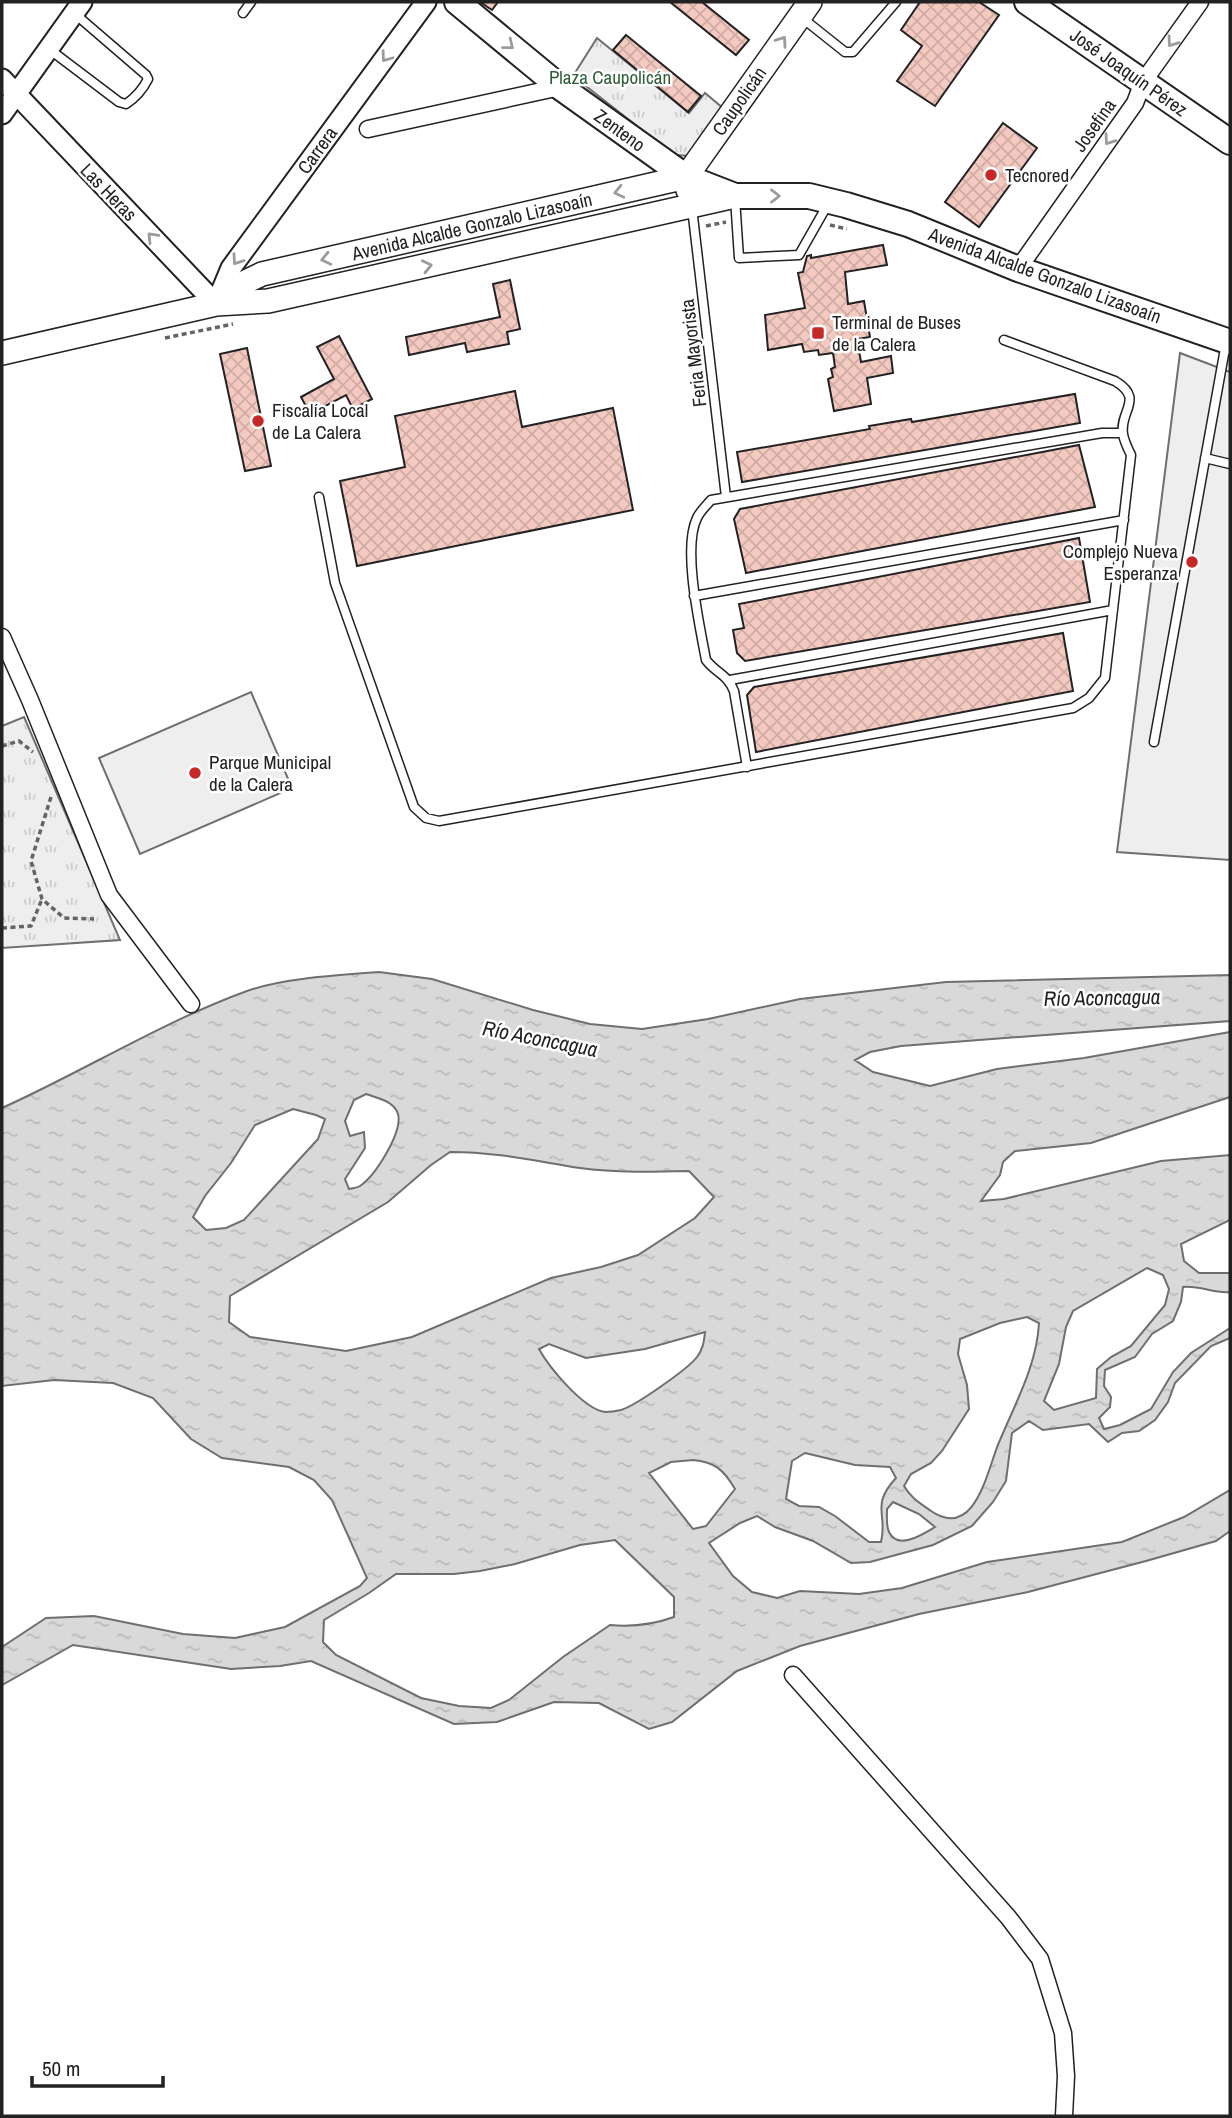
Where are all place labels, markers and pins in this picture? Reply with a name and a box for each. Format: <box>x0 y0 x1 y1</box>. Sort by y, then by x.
place label: Tecnored <box>1005 162 1069 188</box>
marker: Tecnored <box>983 167 999 183</box>
place label: Terminal de Buses de la Calera <box>832 309 961 357</box>
marker: Terminal de Buses de la Calera <box>810 325 826 341</box>
place label: Fiscalía Local de La Calera <box>272 397 368 445</box>
marker: Fiscalía Local de La Calera <box>250 413 266 429</box>
place label: Complejo Nueva Esperanza <box>1063 538 1178 586</box>
marker: Complejo Nueva Esperanza <box>1184 554 1200 570</box>
place label: Parque Municipal de la Calera <box>209 749 331 797</box>
marker: Parque Municipal de la Calera <box>187 765 203 781</box>

